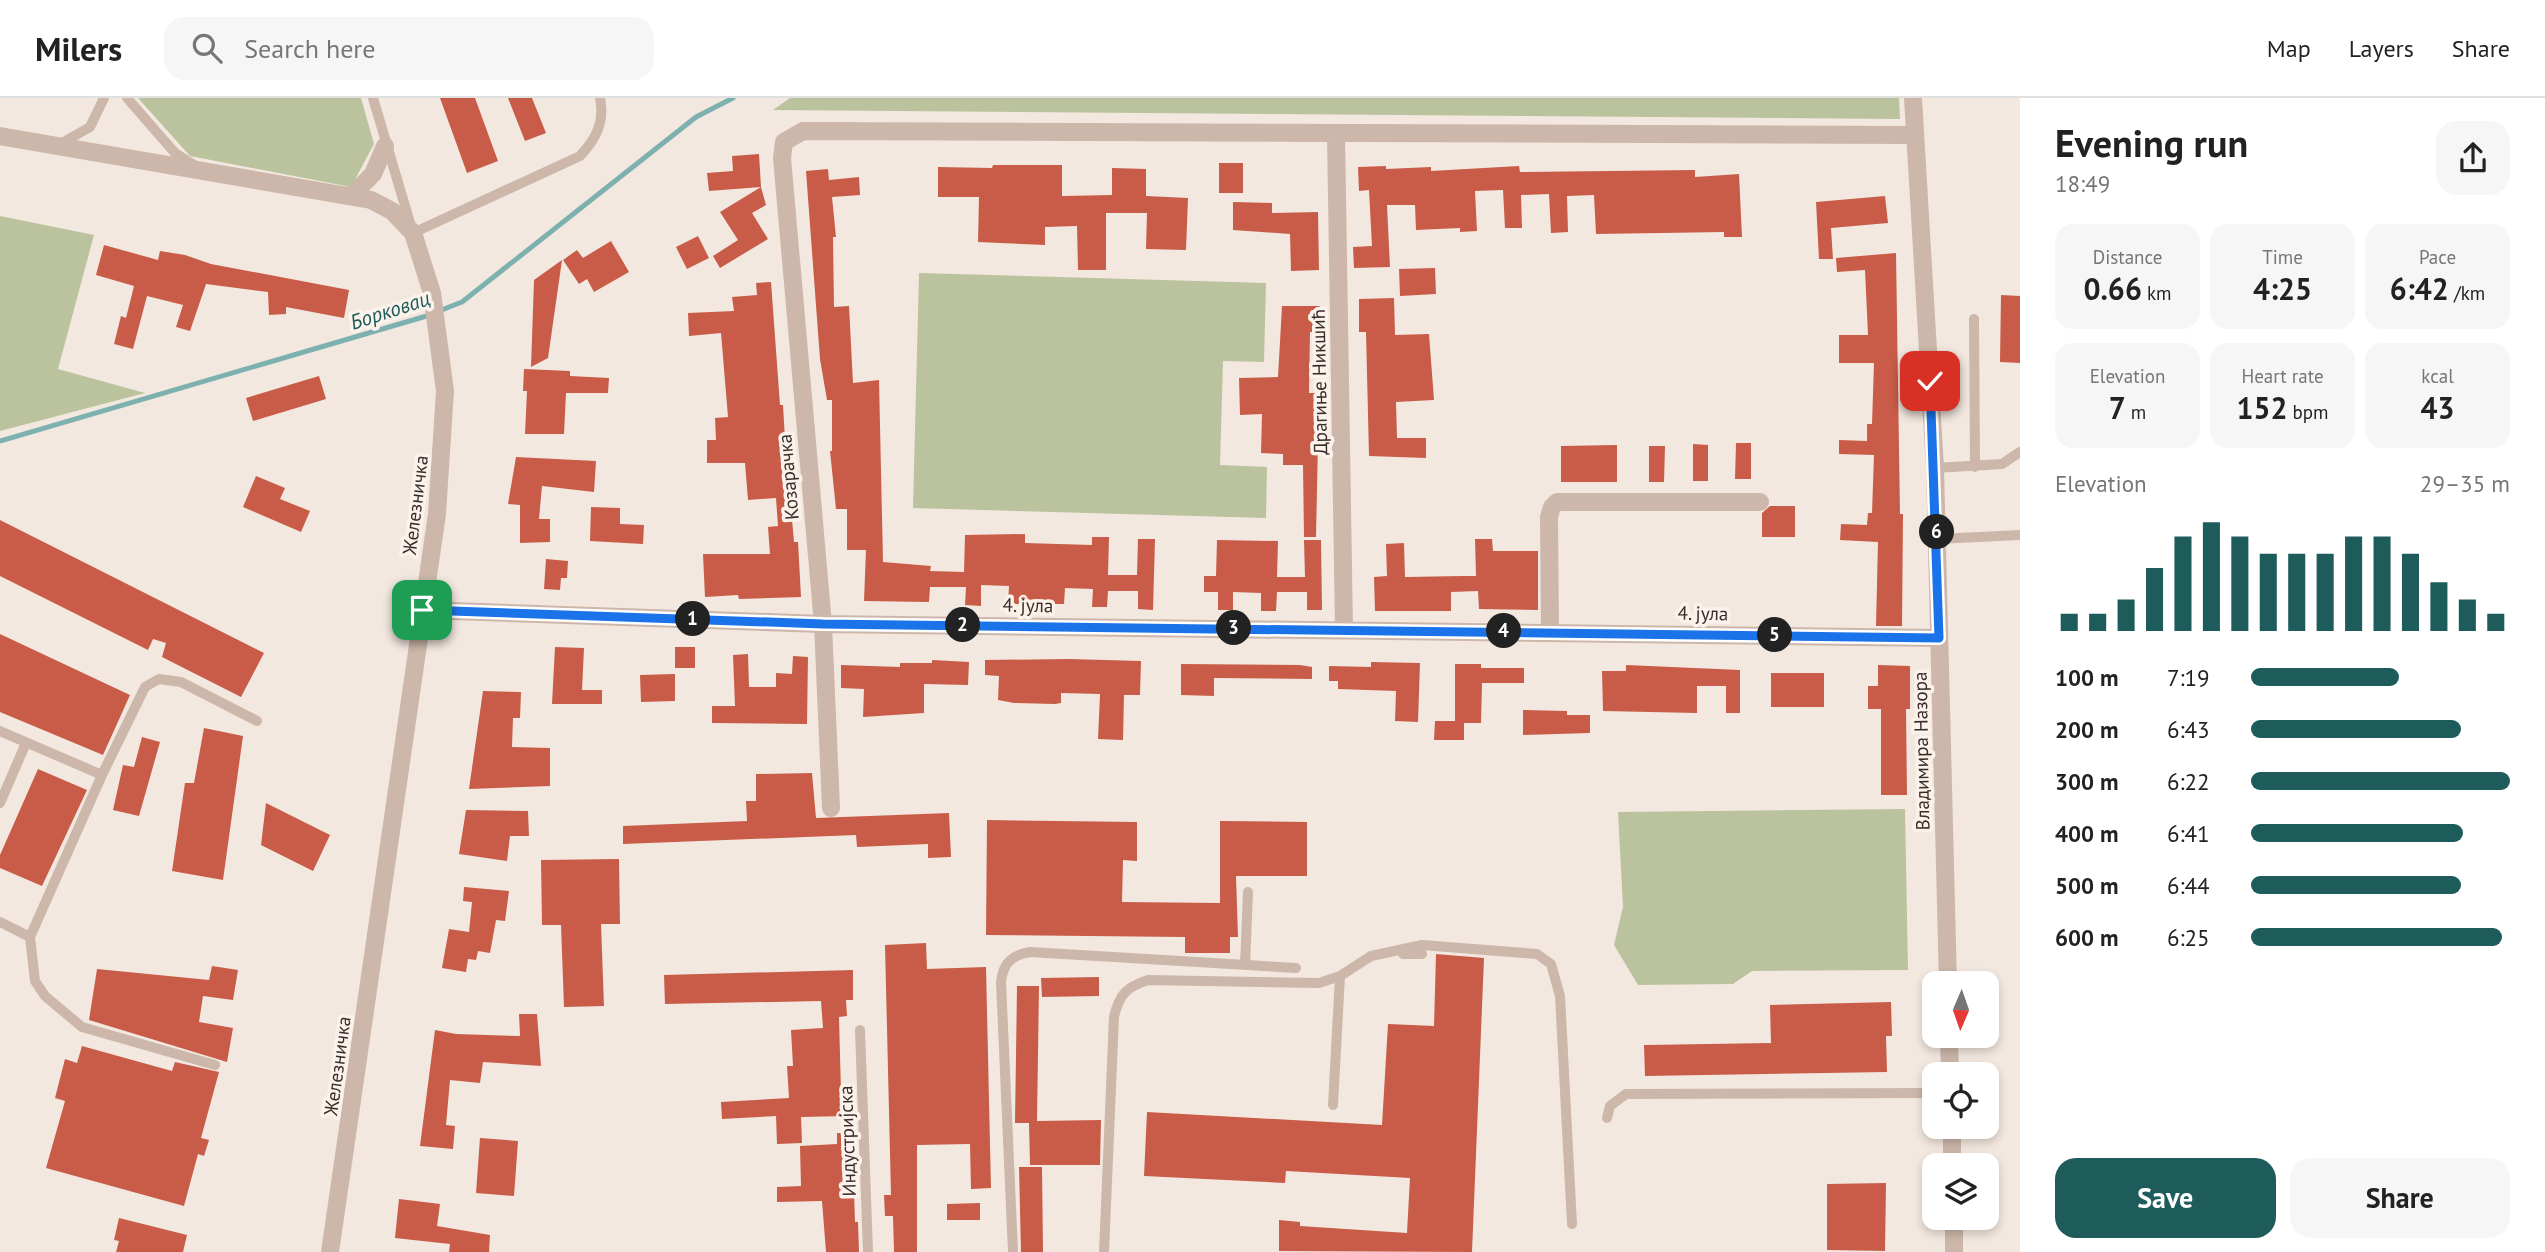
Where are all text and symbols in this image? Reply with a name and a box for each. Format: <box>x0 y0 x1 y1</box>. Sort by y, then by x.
search box <box>164 17 654 80</box>
text: Milers <box>35 27 122 70</box>
icon: search <box>188 29 226 67</box>
text: Search here <box>244 32 375 65</box>
text: Map <box>2267 33 2311 64</box>
text: Layers <box>2349 33 2414 64</box>
text: Share <box>2452 33 2510 64</box>
text: Evening run <box>2055 118 2248 167</box>
button: share <box>2436 121 2510 195</box>
text: 18:49 <box>2055 169 2110 198</box>
text: Distance <box>2093 245 2162 269</box>
text: Time <box>2262 245 2303 269</box>
text: Pace <box>2419 245 2456 269</box>
text: 0.66 <box>2083 269 2142 308</box>
text: 4:25 <box>2253 269 2312 308</box>
text: 6:42 <box>2390 269 2449 308</box>
text: km <box>2142 281 2172 305</box>
text: /km <box>2449 281 2485 305</box>
water label: Борковац <box>346 284 434 336</box>
street label: Драгиње Никшић <box>1306 309 1332 455</box>
pin <box>1900 351 1960 411</box>
icon: check <box>1911 362 1949 400</box>
text: Elevation <box>2090 364 2165 388</box>
text: Heart rate <box>2241 364 2324 388</box>
text: kcal <box>2421 364 2454 388</box>
text: 7 <box>2109 388 2126 427</box>
text: 152 <box>2236 388 2287 427</box>
text: 43 <box>2420 388 2455 427</box>
text: m <box>2126 400 2146 424</box>
text: bpm <box>2287 400 2329 424</box>
street label: Козарачка <box>772 433 804 521</box>
street label: Железничка <box>397 454 433 557</box>
text: Elevation <box>2055 469 2147 498</box>
text: 29–35 m <box>2420 469 2510 498</box>
pin: 6 <box>1920 514 1954 550</box>
text: 6 <box>1931 519 1942 543</box>
pin <box>392 580 452 640</box>
icon: arrive <box>403 591 441 629</box>
street label: 4. јула <box>1002 593 1054 617</box>
street label: 4. јула <box>1677 601 1729 625</box>
pin: 1 <box>676 602 710 636</box>
text: 1 <box>687 606 698 630</box>
pin: 2 <box>946 608 981 642</box>
pin: 3 <box>1216 610 1252 646</box>
text: 2 <box>957 612 968 636</box>
pin: 4 <box>1486 614 1522 648</box>
text: 3 <box>1228 615 1239 639</box>
text: 4 <box>1498 618 1509 642</box>
pin: 5 <box>1758 618 1792 652</box>
text: 5 <box>1769 622 1780 646</box>
text: 100 m <box>2055 663 2118 692</box>
text: 7:19 <box>2167 663 2210 692</box>
street label: Владимира Назора <box>1908 672 1934 830</box>
text: 200 m <box>2055 715 2118 744</box>
text: 6:43 <box>2167 715 2210 744</box>
text: 300 m <box>2055 767 2118 796</box>
text: 6:22 <box>2167 767 2210 796</box>
text: 400 m <box>2055 819 2118 848</box>
text: 6:41 <box>2167 819 2210 848</box>
text: 500 m <box>2055 871 2118 900</box>
text: 6:44 <box>2167 871 2210 900</box>
text: 600 m <box>2055 923 2118 952</box>
text: 6:25 <box>2167 923 2210 952</box>
north arrow <box>1922 971 1998 1048</box>
map controls <box>1922 971 1999 1230</box>
street label: Железничка <box>318 1015 356 1118</box>
button: locate <box>1922 1062 1999 1139</box>
street label: Индустријска <box>833 1085 861 1197</box>
button: layers <box>1922 1153 1999 1230</box>
button: Save <box>2055 1158 2276 1238</box>
button: Share <box>2290 1158 2510 1238</box>

